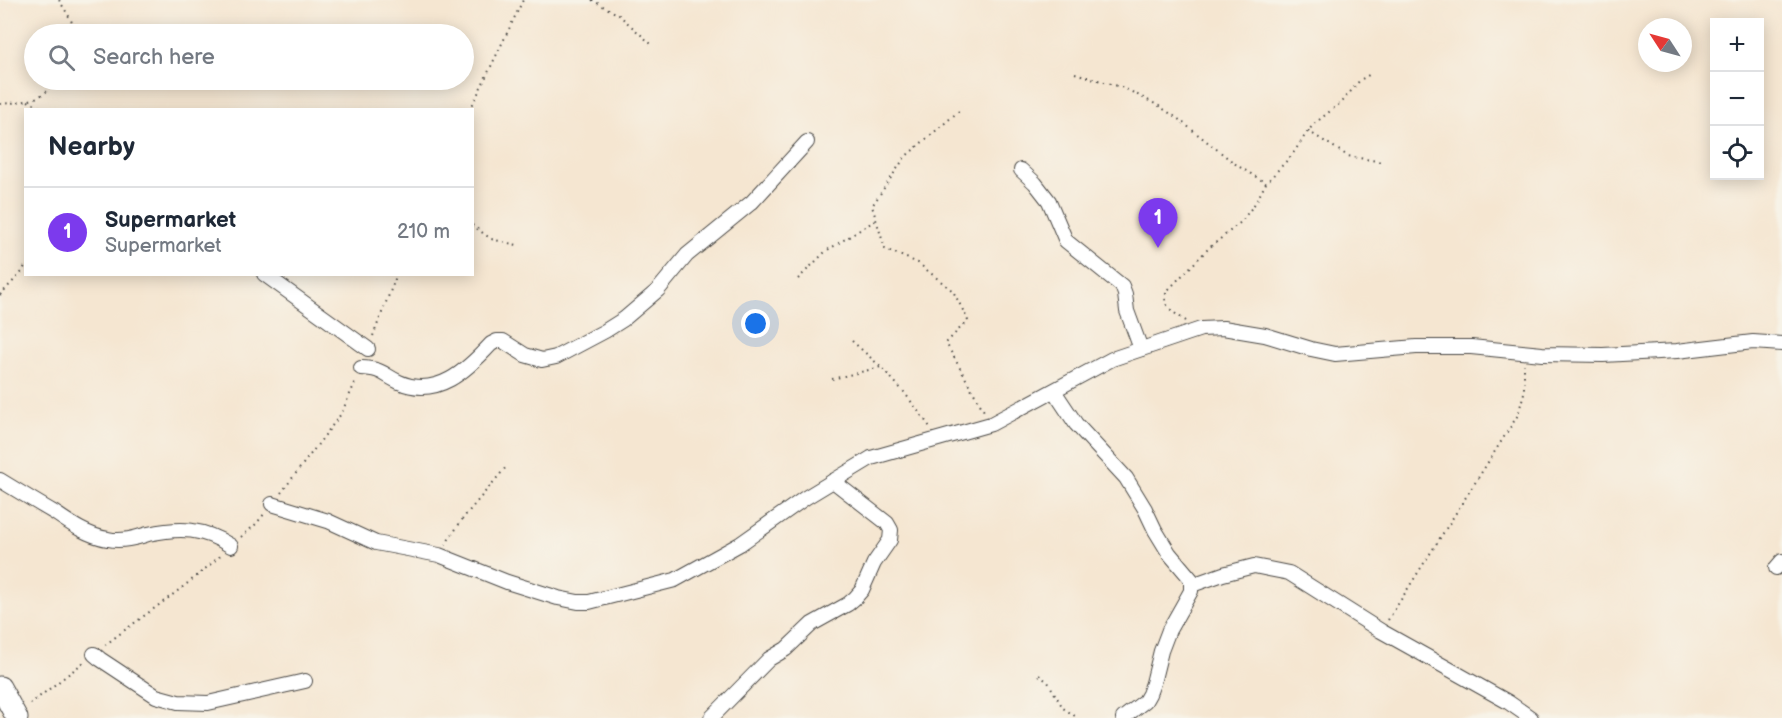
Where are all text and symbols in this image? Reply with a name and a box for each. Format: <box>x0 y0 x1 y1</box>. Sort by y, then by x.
north arrow <box>1638 18 1692 72</box>
map controls <box>1710 18 1764 180</box>
button: + <box>1710 18 1764 72</box>
search box <box>24 24 474 90</box>
icon: search <box>45 41 78 74</box>
text: Search here <box>93 44 215 71</box>
button: − <box>1710 72 1764 126</box>
button: locate <box>1710 126 1764 180</box>
text: Nearby <box>48 132 135 163</box>
pin: 1 <box>1138 198 1178 248</box>
text: Supermarket <box>105 207 236 234</box>
text: 1 <box>63 220 72 244</box>
text: 210 m <box>397 220 450 244</box>
text: Supermarket <box>105 234 221 258</box>
your location <box>741 309 770 338</box>

